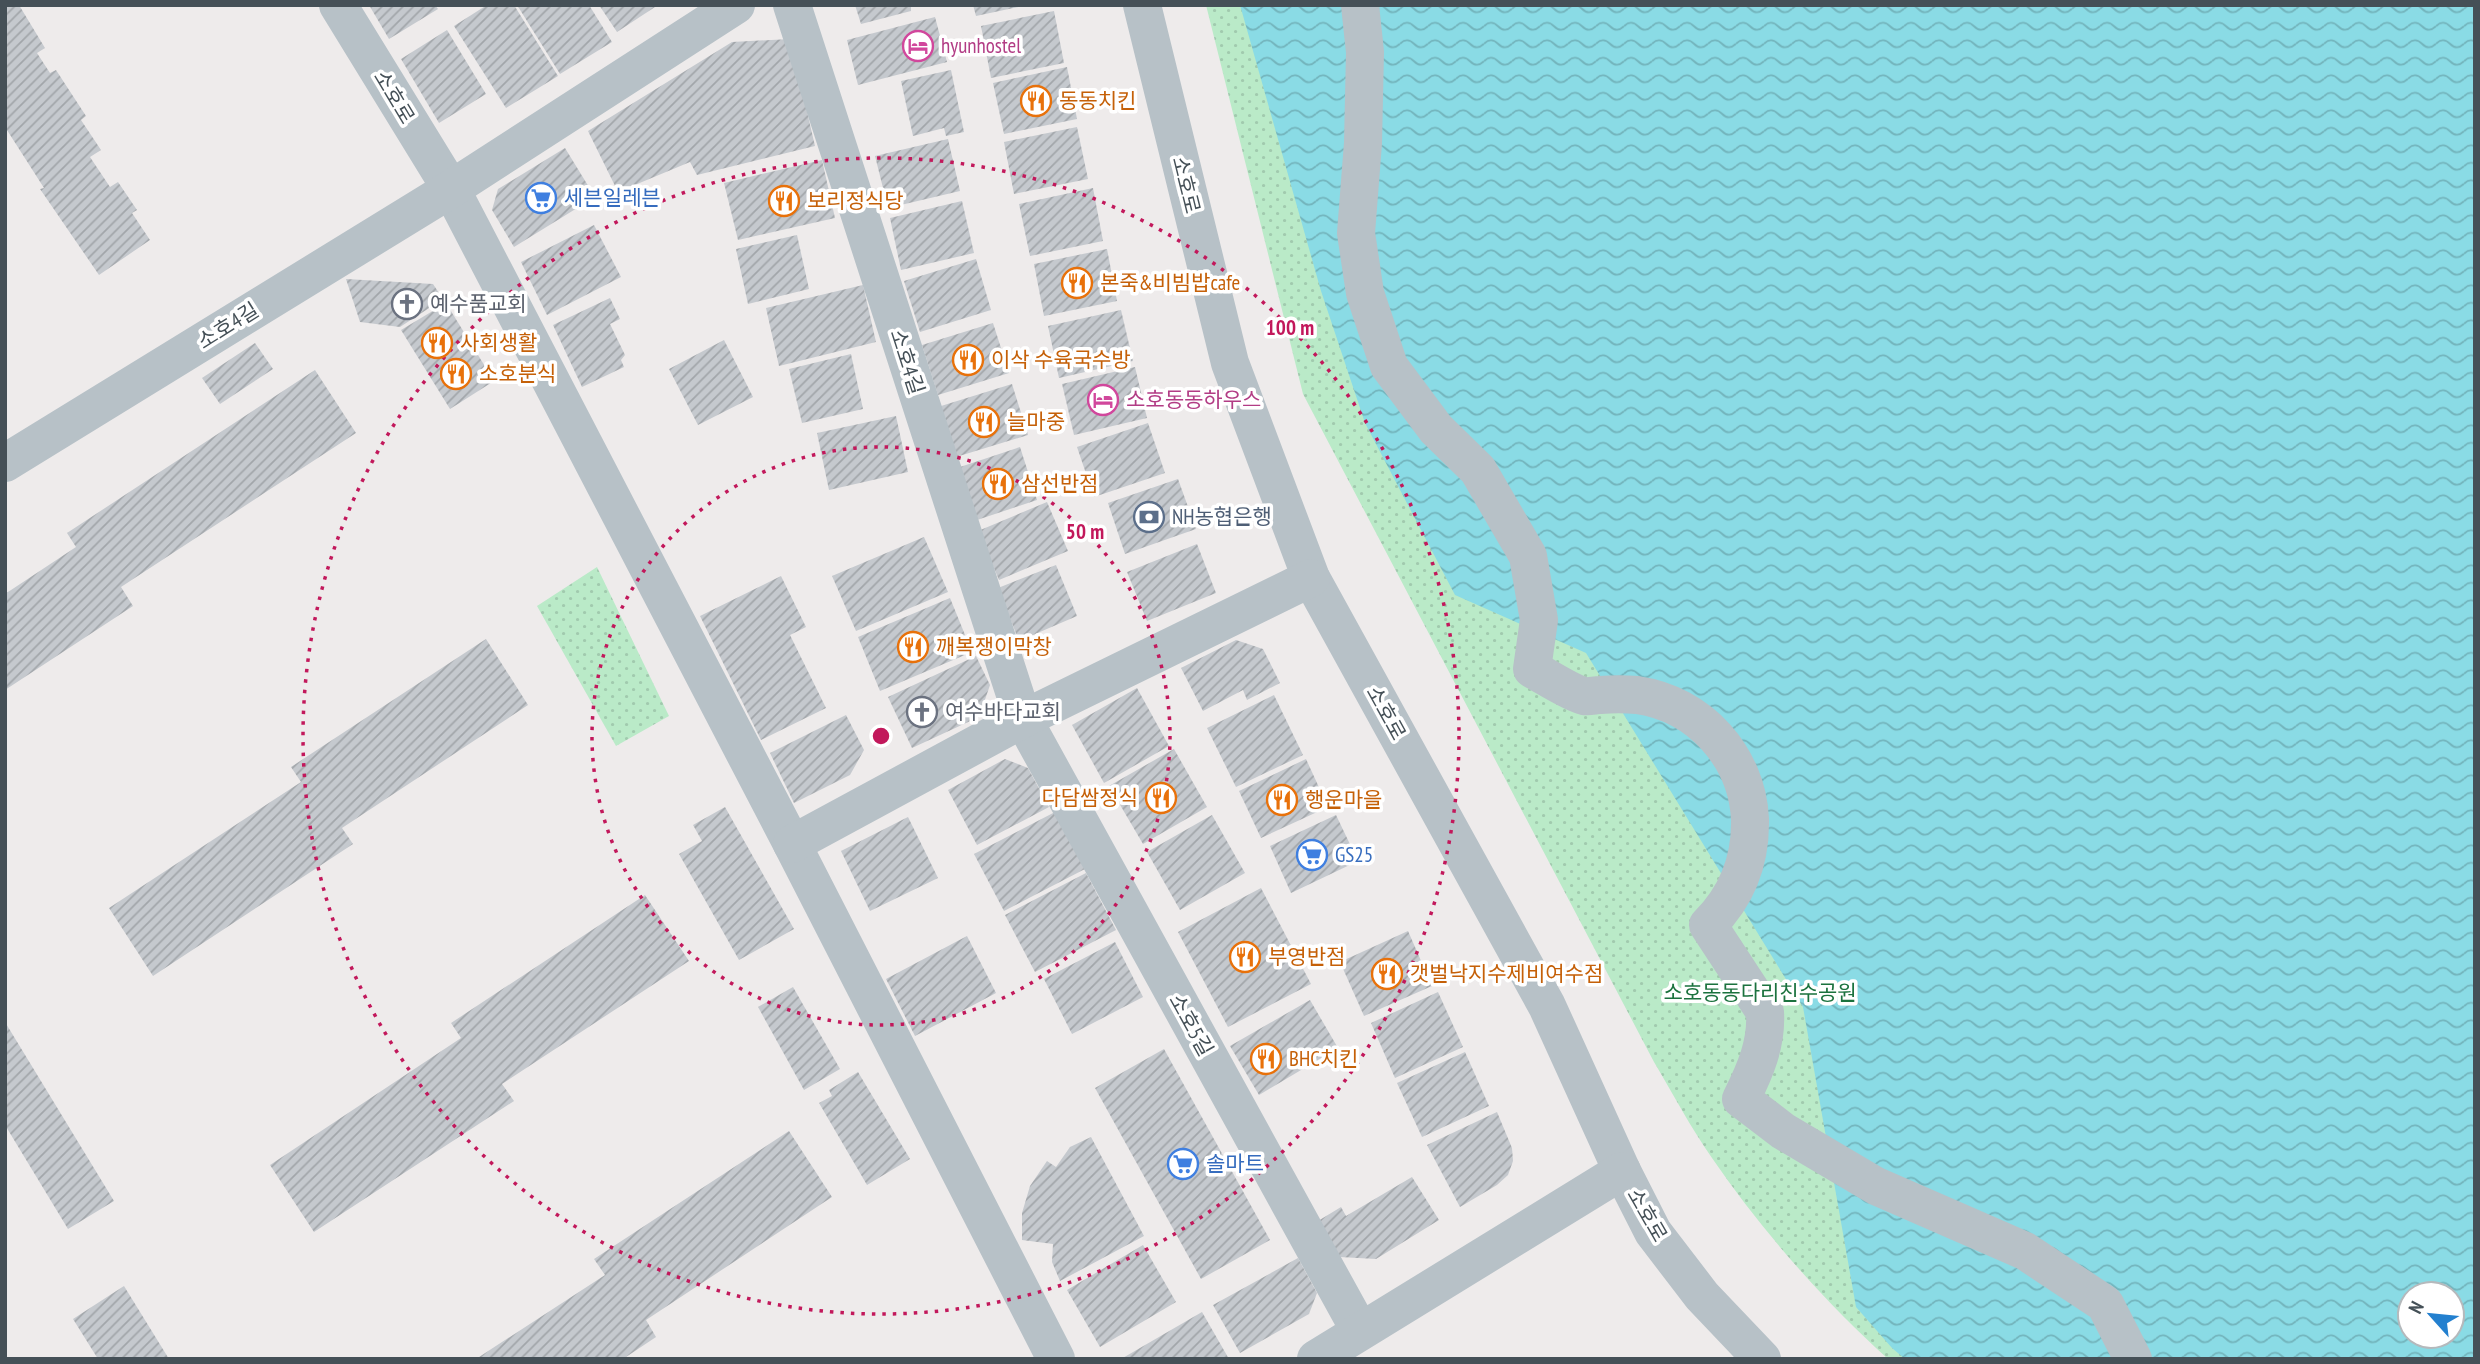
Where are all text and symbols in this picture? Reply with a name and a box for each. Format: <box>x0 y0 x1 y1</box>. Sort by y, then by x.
hotel icon: hyunhostel <box>901 29 935 63</box>
place label: hyunhostel <box>941 32 1021 59</box>
street label: 소호로 <box>368 65 421 129</box>
restaurant icon: 동동치킨 <box>1019 84 1053 118</box>
place label: 동동치킨 <box>1059 87 1136 114</box>
street label: 소호로 <box>1166 153 1207 216</box>
supermarket icon: 세븐일레븐 <box>524 181 558 215</box>
place label: 세븐일레븐 <box>564 184 661 211</box>
restaurant icon: 보리정식당 <box>767 184 801 218</box>
place label: 보리정식당 <box>807 187 904 214</box>
restaurant icon: 본죽&비빔밥cafe <box>1060 266 1094 300</box>
place label: 본죽&비빔밥cafe <box>1100 269 1240 296</box>
church icon: 예수품교회 <box>390 287 424 321</box>
place label: 예수품교회 <box>430 290 527 317</box>
street label: 소호4길 <box>192 296 263 355</box>
text: 100 m <box>1266 314 1314 341</box>
restaurant icon: 사회생활 <box>420 326 454 360</box>
street label: 소호4길 <box>884 326 931 398</box>
place label: 사회생활 <box>460 329 537 356</box>
restaurant icon: 이삭 수육국수방 <box>951 343 985 377</box>
place label: 이삭 수육국수방 <box>991 346 1131 373</box>
restaurant icon: 소호분식 <box>439 357 473 391</box>
place label: 소호분식 <box>479 360 556 387</box>
hotel icon: 소호동동하우스 <box>1086 383 1120 417</box>
place label: 소호동동하우스 <box>1126 386 1261 413</box>
restaurant icon: 늘마중 <box>967 405 1001 439</box>
place label: 늘마중 <box>1007 408 1065 435</box>
restaurant icon: 삼선반점 <box>981 467 1015 501</box>
place label: 삼선반점 <box>1021 470 1098 497</box>
bank icon: NH농협은행 <box>1132 500 1166 534</box>
place label: NH농협은행 <box>1172 503 1272 530</box>
text: 50 m <box>1066 518 1104 545</box>
restaurant icon: 깨복쟁이막창 <box>896 630 930 664</box>
place label: 깨복쟁이막창 <box>936 633 1052 660</box>
street label: 소호로 <box>1361 681 1412 745</box>
church icon: 여수바다교회 <box>905 695 939 729</box>
place label: 여수바다교회 <box>945 698 1061 725</box>
centre of rings <box>869 724 893 748</box>
restaurant icon: 다담쌈정식 <box>1144 781 1178 815</box>
restaurant icon: 행운마을 <box>1265 783 1299 817</box>
place label: 다담쌈정식 <box>1041 784 1138 811</box>
place label: 행운마을 <box>1305 786 1382 813</box>
supermarket icon: GS25 <box>1295 838 1329 872</box>
place label: GS25 <box>1335 841 1373 868</box>
restaurant icon: 부영반점 <box>1228 940 1262 974</box>
place label: 부영반점 <box>1268 943 1345 970</box>
restaurant icon: 갯벌낙지수제비여수점 <box>1370 957 1404 991</box>
place label: 갯벌낙지수제비여수점 <box>1410 960 1603 987</box>
park label: 소호동동다리친수공원 <box>1663 979 1857 1006</box>
street label: 소호5길 <box>1163 989 1220 1061</box>
restaurant icon: BHC치킨 <box>1249 1042 1283 1076</box>
place label: BHC치킨 <box>1289 1045 1358 1072</box>
supermarket icon: 솔마트 <box>1166 1147 1200 1181</box>
place label: 솔마트 <box>1206 1150 1264 1177</box>
street label: 소호로 <box>1621 1183 1674 1247</box>
north arrow <box>2396 1280 2466 1350</box>
text: N <box>2403 1297 2429 1317</box>

